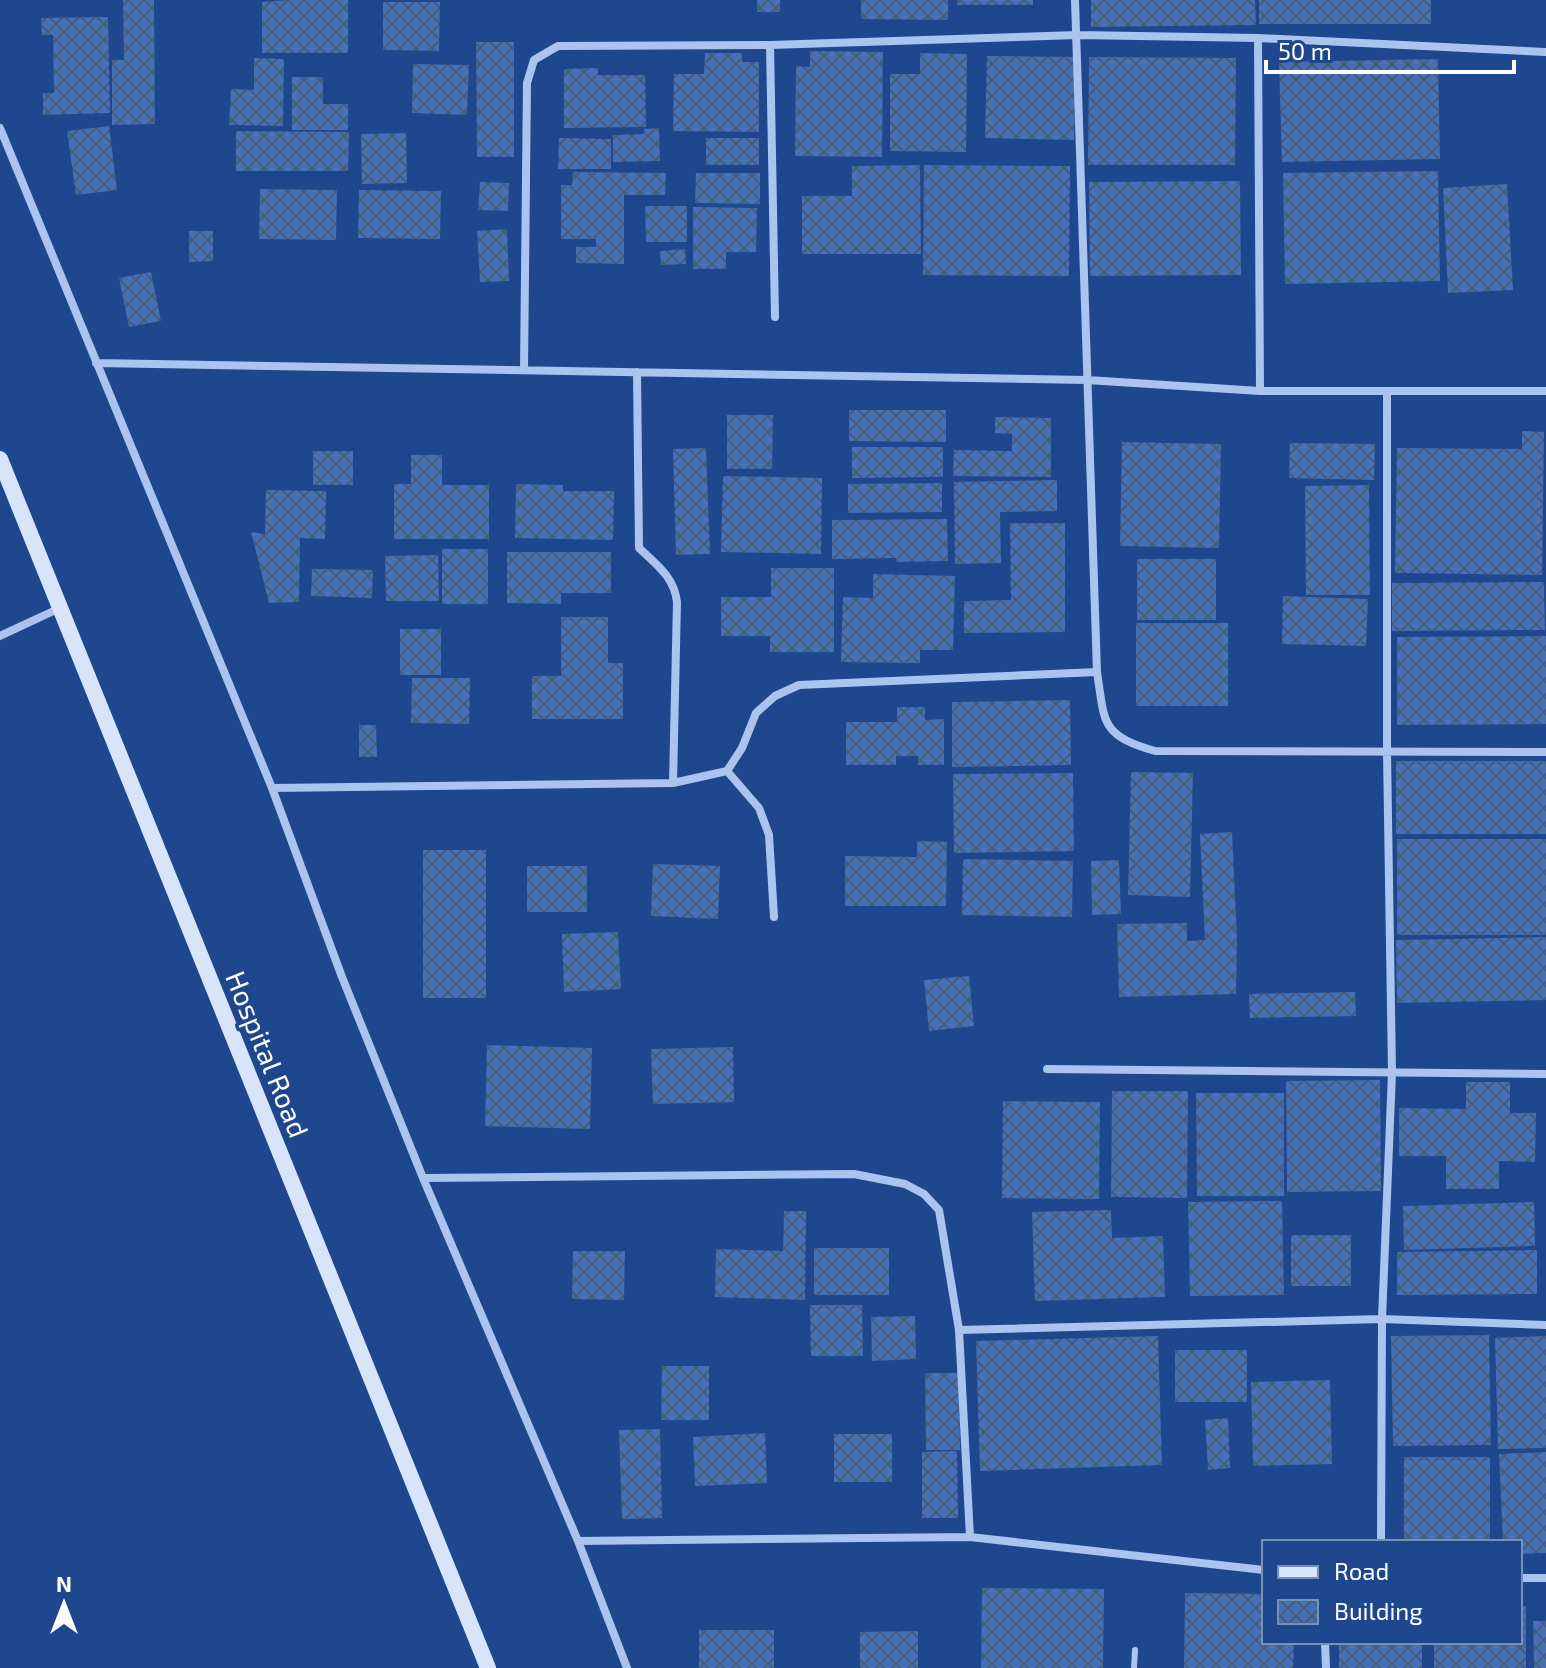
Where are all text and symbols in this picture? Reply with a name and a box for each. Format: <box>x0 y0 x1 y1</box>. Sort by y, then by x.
scale bar <box>1266 24 1514 74</box>
text: 50 m <box>1278 36 1332 65</box>
street label: Hospital Road <box>219 966 317 1142</box>
legend <box>1262 1540 1522 1644</box>
text: Road <box>1334 1556 1389 1585</box>
north arrow <box>24 1564 104 1644</box>
text: N <box>56 1570 72 1596</box>
text: Building <box>1334 1596 1423 1625</box>

